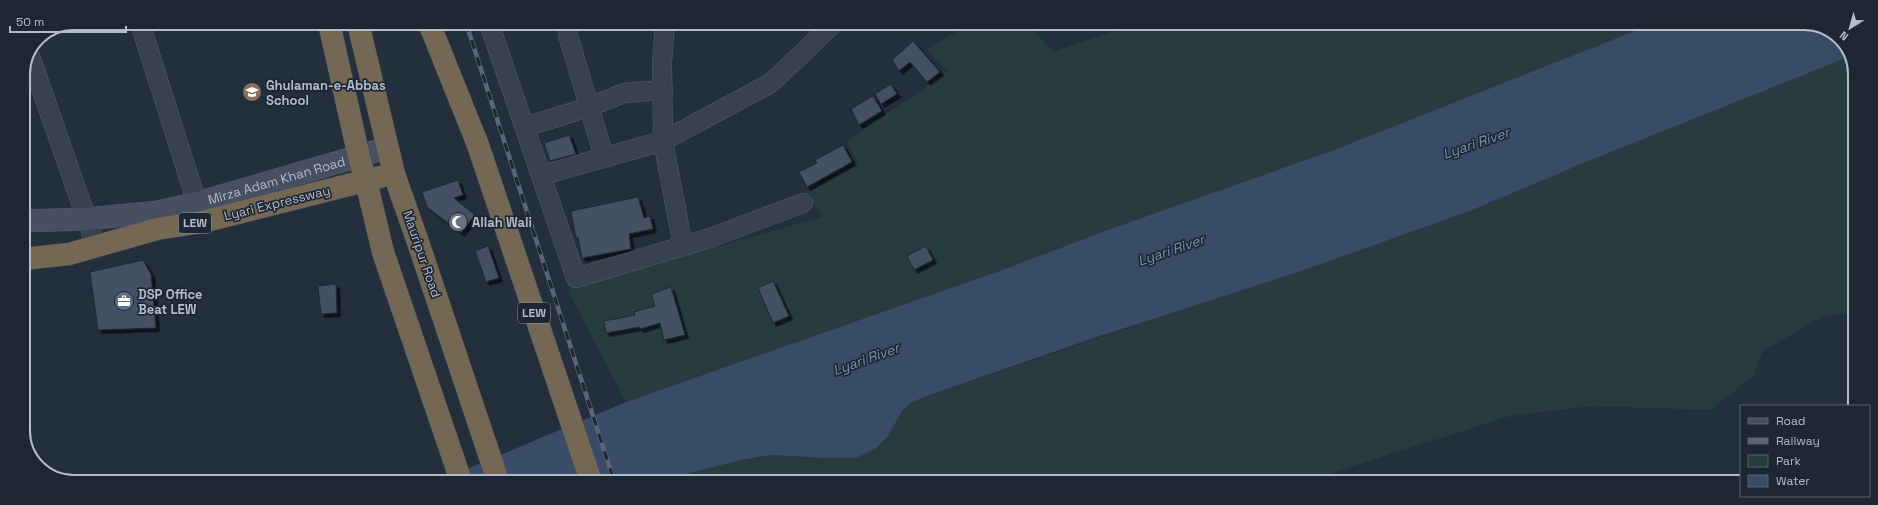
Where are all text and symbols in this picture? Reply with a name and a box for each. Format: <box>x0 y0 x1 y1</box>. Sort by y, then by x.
scale bar <box>10 8 126 34</box>
north arrow <box>1830 8 1870 48</box>
text: 50 m <box>16 14 44 30</box>
text: N <box>1837 28 1851 44</box>
place label: Ghulaman-e-Abbas School <box>266 77 386 109</box>
school or university icon: Ghulaman-e-Abbas School <box>241 81 263 103</box>
water label: Lyari River <box>1440 123 1513 163</box>
street label: Mirza Adam Khan Road <box>206 152 347 208</box>
street label: Lyari Expressway <box>222 182 332 224</box>
street label: Mauripur Road <box>399 208 445 300</box>
mosque icon: Allah Wali <box>447 211 469 233</box>
road number: LEW <box>179 213 211 233</box>
place label: Allah Wali <box>472 214 532 231</box>
water label: Lyari River <box>1135 230 1208 270</box>
place label: DSP Office Beat LEW <box>138 286 203 318</box>
office icon: DSP Office Beat LEW <box>113 290 135 312</box>
road number: LEW <box>518 303 550 323</box>
water label: Lyari River <box>830 338 903 379</box>
legend <box>1740 405 1870 497</box>
text: Road <box>1776 413 1805 429</box>
text: Railway <box>1776 433 1820 449</box>
text: Park <box>1776 453 1801 469</box>
text: Water <box>1776 473 1810 489</box>

